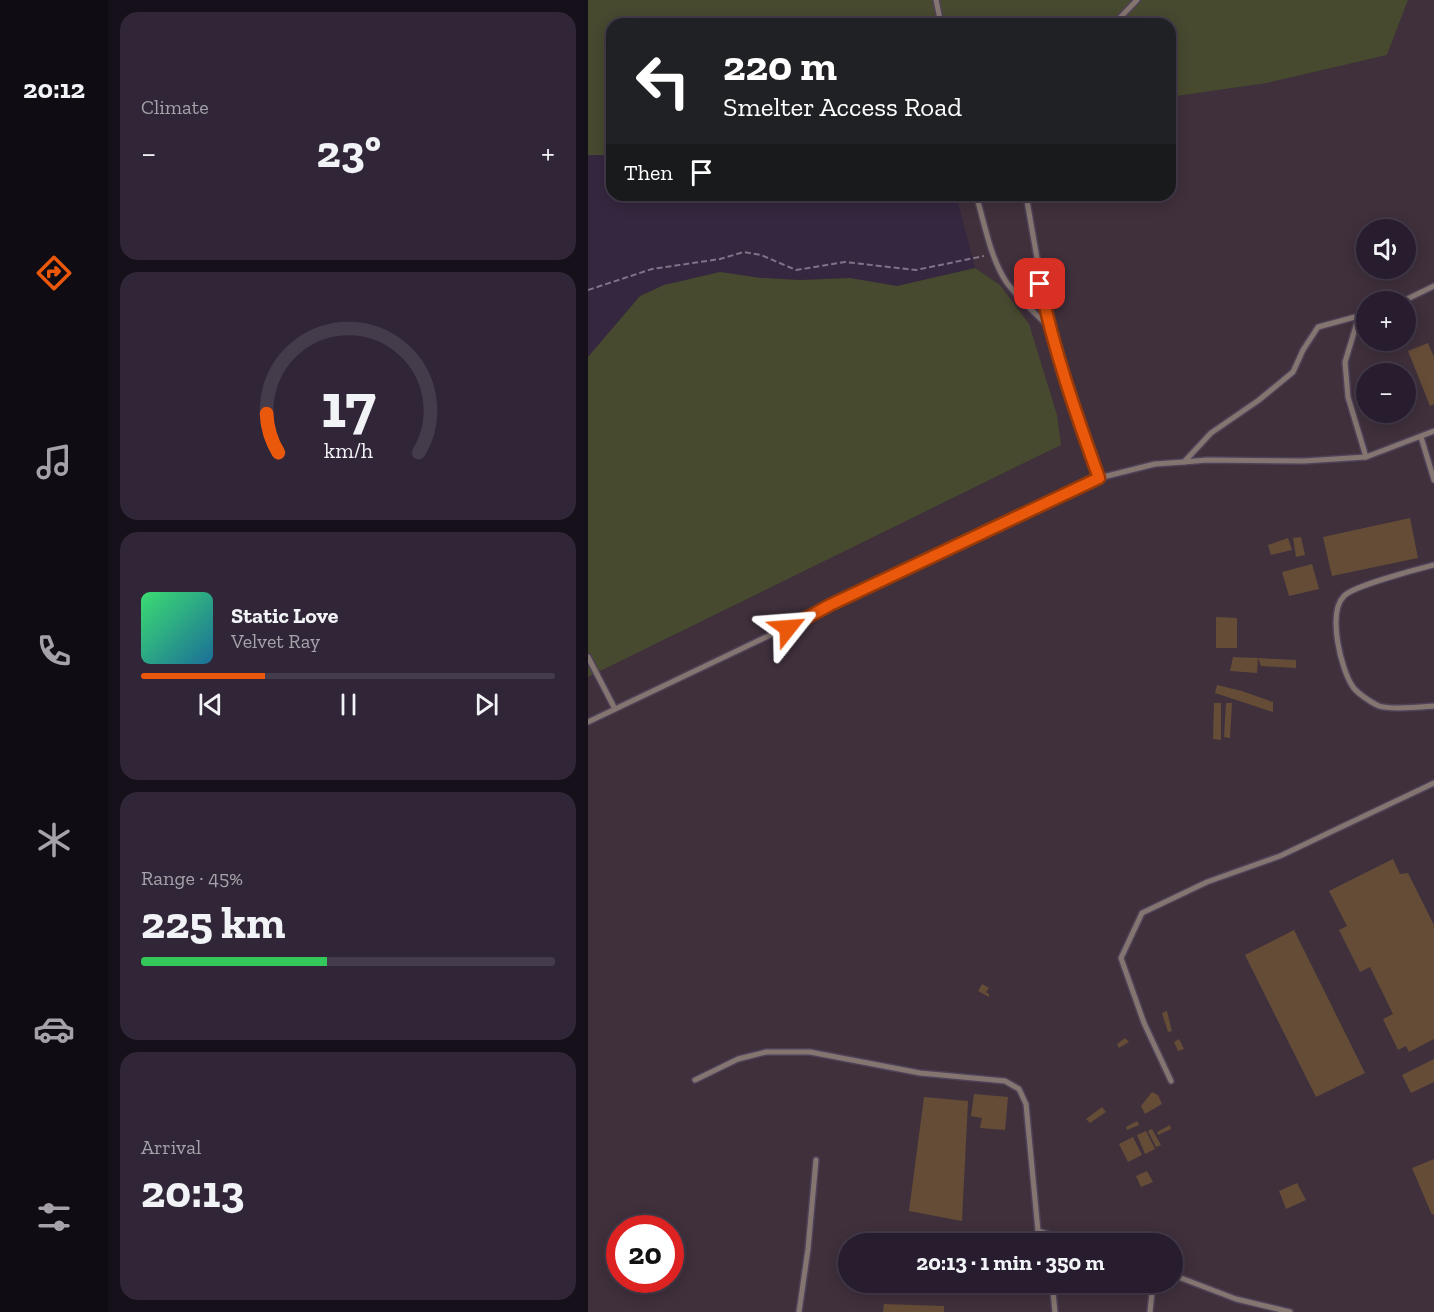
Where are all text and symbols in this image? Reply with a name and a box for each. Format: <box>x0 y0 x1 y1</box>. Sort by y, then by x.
text: 220 m <box>723 40 837 91</box>
icon: left <box>624 42 702 120</box>
text: 20:12 <box>23 73 85 105</box>
text: Smelter Access Road <box>723 91 962 123</box>
text: Climate <box>141 95 209 119</box>
text: 23° <box>317 125 381 179</box>
text: − <box>141 133 156 172</box>
text: + <box>541 133 555 172</box>
icon: arrive <box>685 156 718 189</box>
text: Then <box>624 159 673 186</box>
map controls <box>1356 219 1416 423</box>
button: sound <box>1356 219 1416 279</box>
icon: directions <box>33 252 75 294</box>
pin <box>1014 258 1065 309</box>
icon: arrive <box>1023 267 1056 300</box>
button: + <box>1356 291 1416 351</box>
button: − <box>1356 363 1416 423</box>
text: 17 <box>321 368 376 443</box>
text: km/h <box>324 438 372 463</box>
icon: music <box>33 441 75 483</box>
position arrow <box>756 596 820 660</box>
text: Static Love <box>231 602 338 629</box>
text: Velvet Ray <box>231 629 320 653</box>
icon: phone <box>33 630 75 672</box>
icon: previous <box>194 688 227 721</box>
icon: pause <box>332 688 365 721</box>
icon: next <box>470 688 503 721</box>
icon: climate <box>33 819 75 861</box>
text: Range · 45% <box>141 866 243 890</box>
text: 225 km <box>141 896 286 950</box>
icon: car <box>33 1008 75 1050</box>
text: Arrival <box>141 1135 201 1159</box>
text: 20:13 <box>141 1165 244 1219</box>
icon: filters <box>33 1196 75 1238</box>
speed limit sign: 20 <box>606 1215 684 1293</box>
text: 20:13 · 1 min · 350 m <box>916 1249 1105 1276</box>

